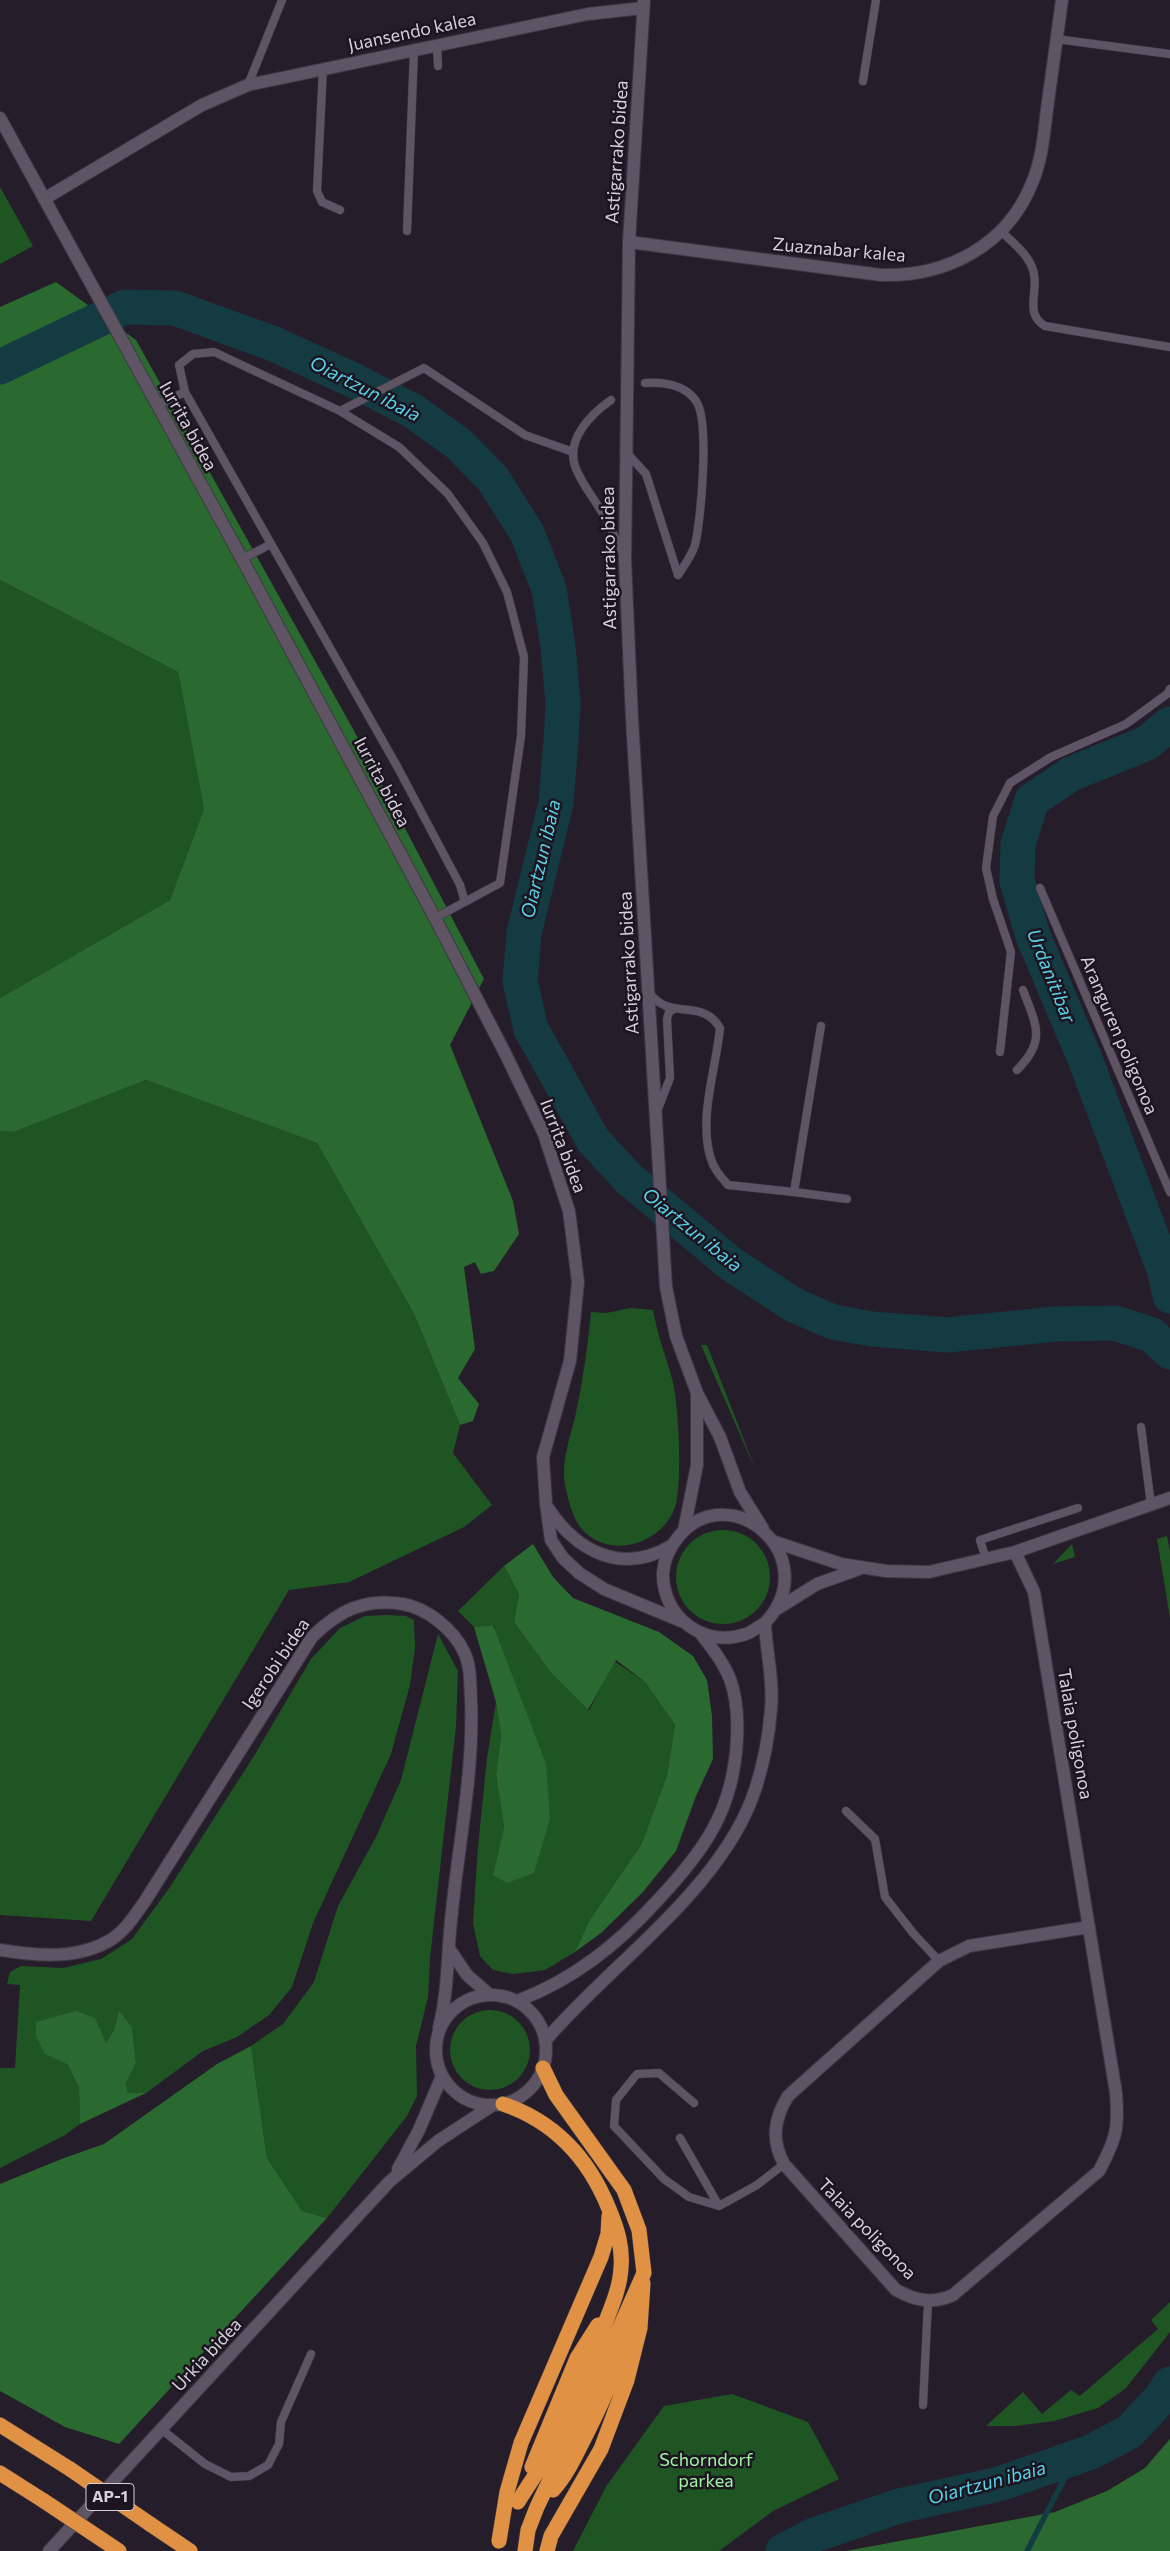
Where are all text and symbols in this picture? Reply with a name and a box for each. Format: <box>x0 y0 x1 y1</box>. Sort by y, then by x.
street label: Juansendo kalea <box>346 8 478 56</box>
street label: Astigarrako bidea <box>601 80 633 224</box>
street label: Zuaznabar kalea <box>772 233 906 267</box>
water label: Oiartzun ibaia <box>306 351 424 427</box>
street label: Iurrita bidea <box>155 378 221 474</box>
street label: Astigarrako bidea <box>597 486 621 630</box>
street label: Iurrita bidea <box>349 733 415 831</box>
water label: Oiartzun ibaia <box>516 797 566 921</box>
street label: Astigarrako bidea <box>614 891 644 1035</box>
water label: Urdanitibar <box>1022 926 1080 1026</box>
street label: Aranguren poligonoa <box>1076 952 1162 1118</box>
street label: Iurrita bidea <box>535 1096 591 1196</box>
water label: Oiartzun ibaia <box>638 1183 746 1277</box>
street label: Igerobi bidea <box>238 1614 314 1714</box>
street label: Talaia poligonoa <box>1053 1667 1097 1801</box>
street label: Talaia poligonoa <box>813 2174 921 2284</box>
street label: Urkia bidea <box>168 2314 246 2396</box>
park label: Schorndorf parkea <box>659 2449 753 2492</box>
water label: Oiartzun ibaia <box>926 2456 1048 2510</box>
road number: AP-1 <box>86 2484 134 2510</box>

